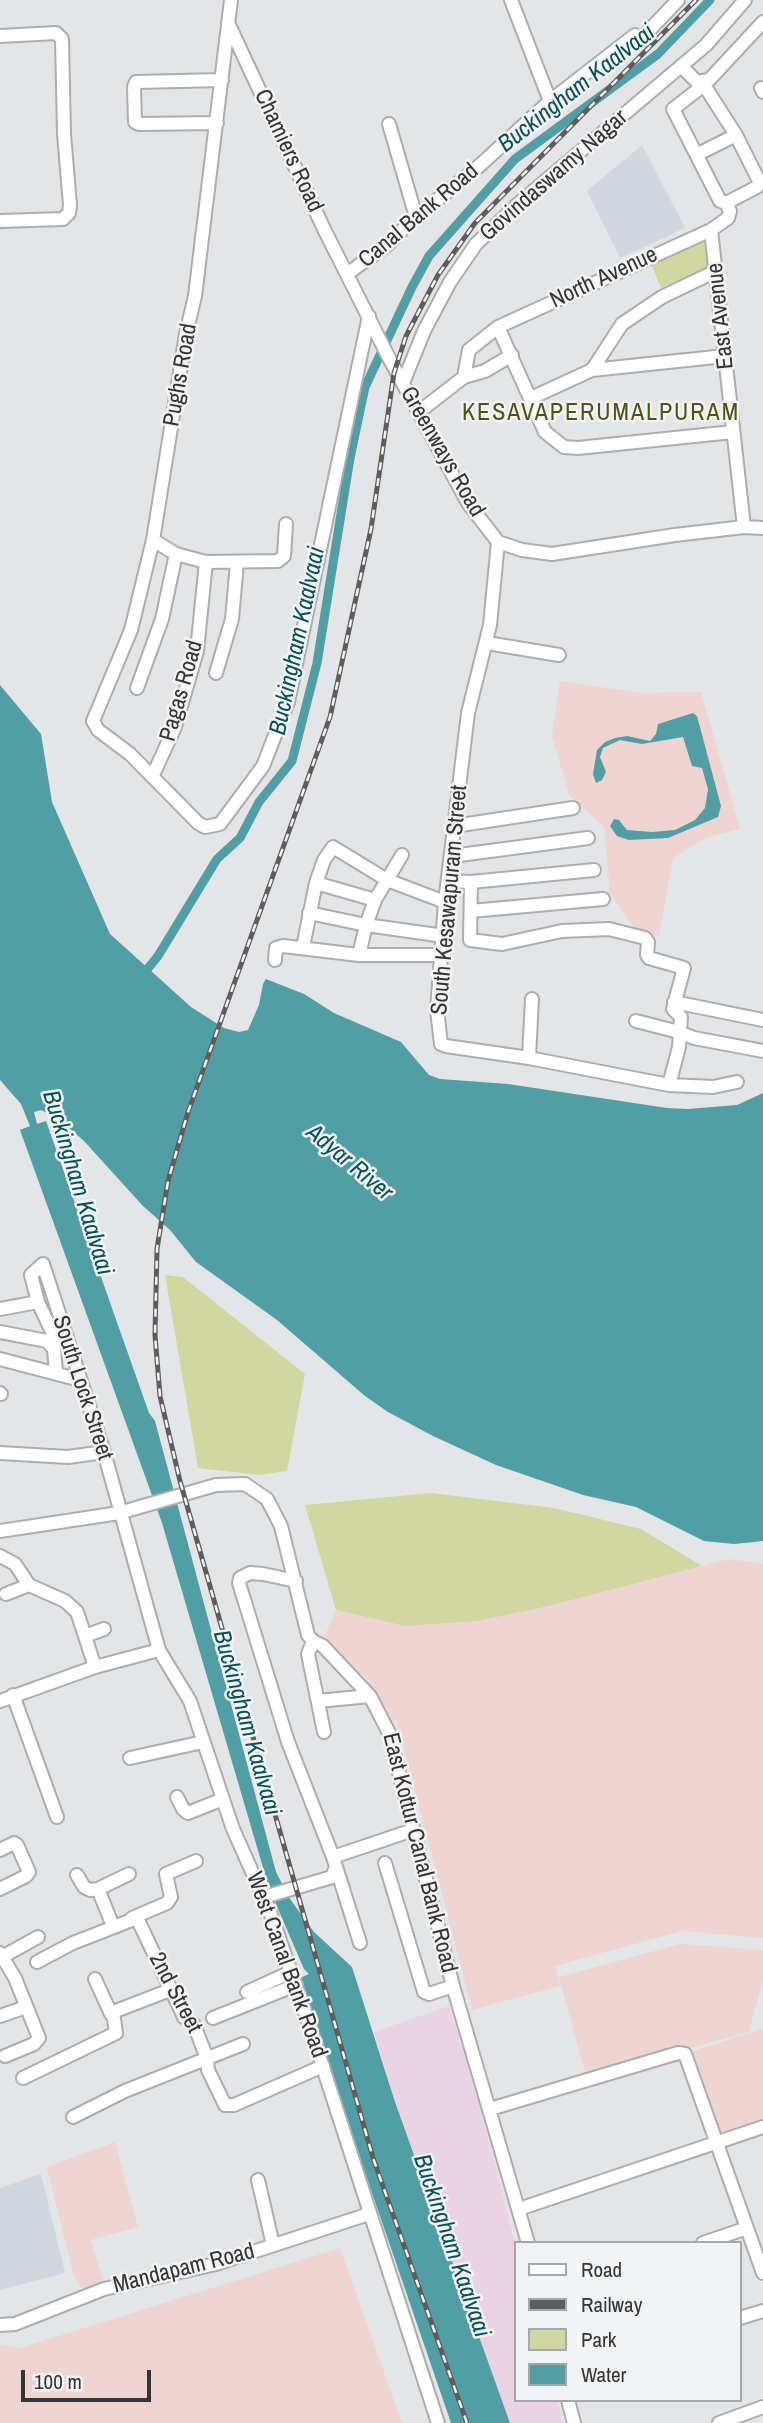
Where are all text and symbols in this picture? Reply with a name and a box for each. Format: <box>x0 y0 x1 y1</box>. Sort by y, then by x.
water label: Buckingham Kaalvaai <box>493 19 661 159</box>
street label: Chamiers Road <box>248 85 328 217</box>
street label: Govindaswamy Nagar <box>475 104 633 248</box>
street label: Canal Bank Road <box>354 158 484 274</box>
street label: North Avenue <box>546 241 662 315</box>
street label: East Avenue <box>702 262 740 370</box>
street label: Pughs Road <box>158 321 204 429</box>
street label: Greenways Road <box>394 382 490 522</box>
district label: KESAVAPERUMALPURAM <box>464 400 738 428</box>
water label: Buckingham Kaalvaai <box>264 544 332 738</box>
street label: Pagas Road <box>154 637 210 745</box>
street label: South Kesawapuram Street <box>426 784 474 1016</box>
water label: Buckingham Kaalvaai <box>35 1087 119 1279</box>
water label: Adyar River <box>300 1119 398 1207</box>
street label: South Lock Street <box>46 1312 118 1464</box>
water label: Buckingham Kaalvaai <box>206 1627 286 1819</box>
street label: East Kottur Canal Bank Road <box>376 1730 462 1976</box>
street label: West Canal Bank Road <box>240 1868 332 2062</box>
street label: 2nd Street <box>142 1948 208 2038</box>
water label: Buckingham Kaalvaai <box>406 2151 496 2341</box>
street label: Mandapam Road <box>110 2238 258 2300</box>
legend <box>514 2241 742 2402</box>
text: Road <box>581 2255 622 2284</box>
text: Railway <box>581 2290 642 2319</box>
text: Park <box>581 2325 616 2354</box>
scale bar <box>24 2356 154 2400</box>
text: Water <box>581 2360 626 2389</box>
text: 100 m <box>34 2367 82 2396</box>

